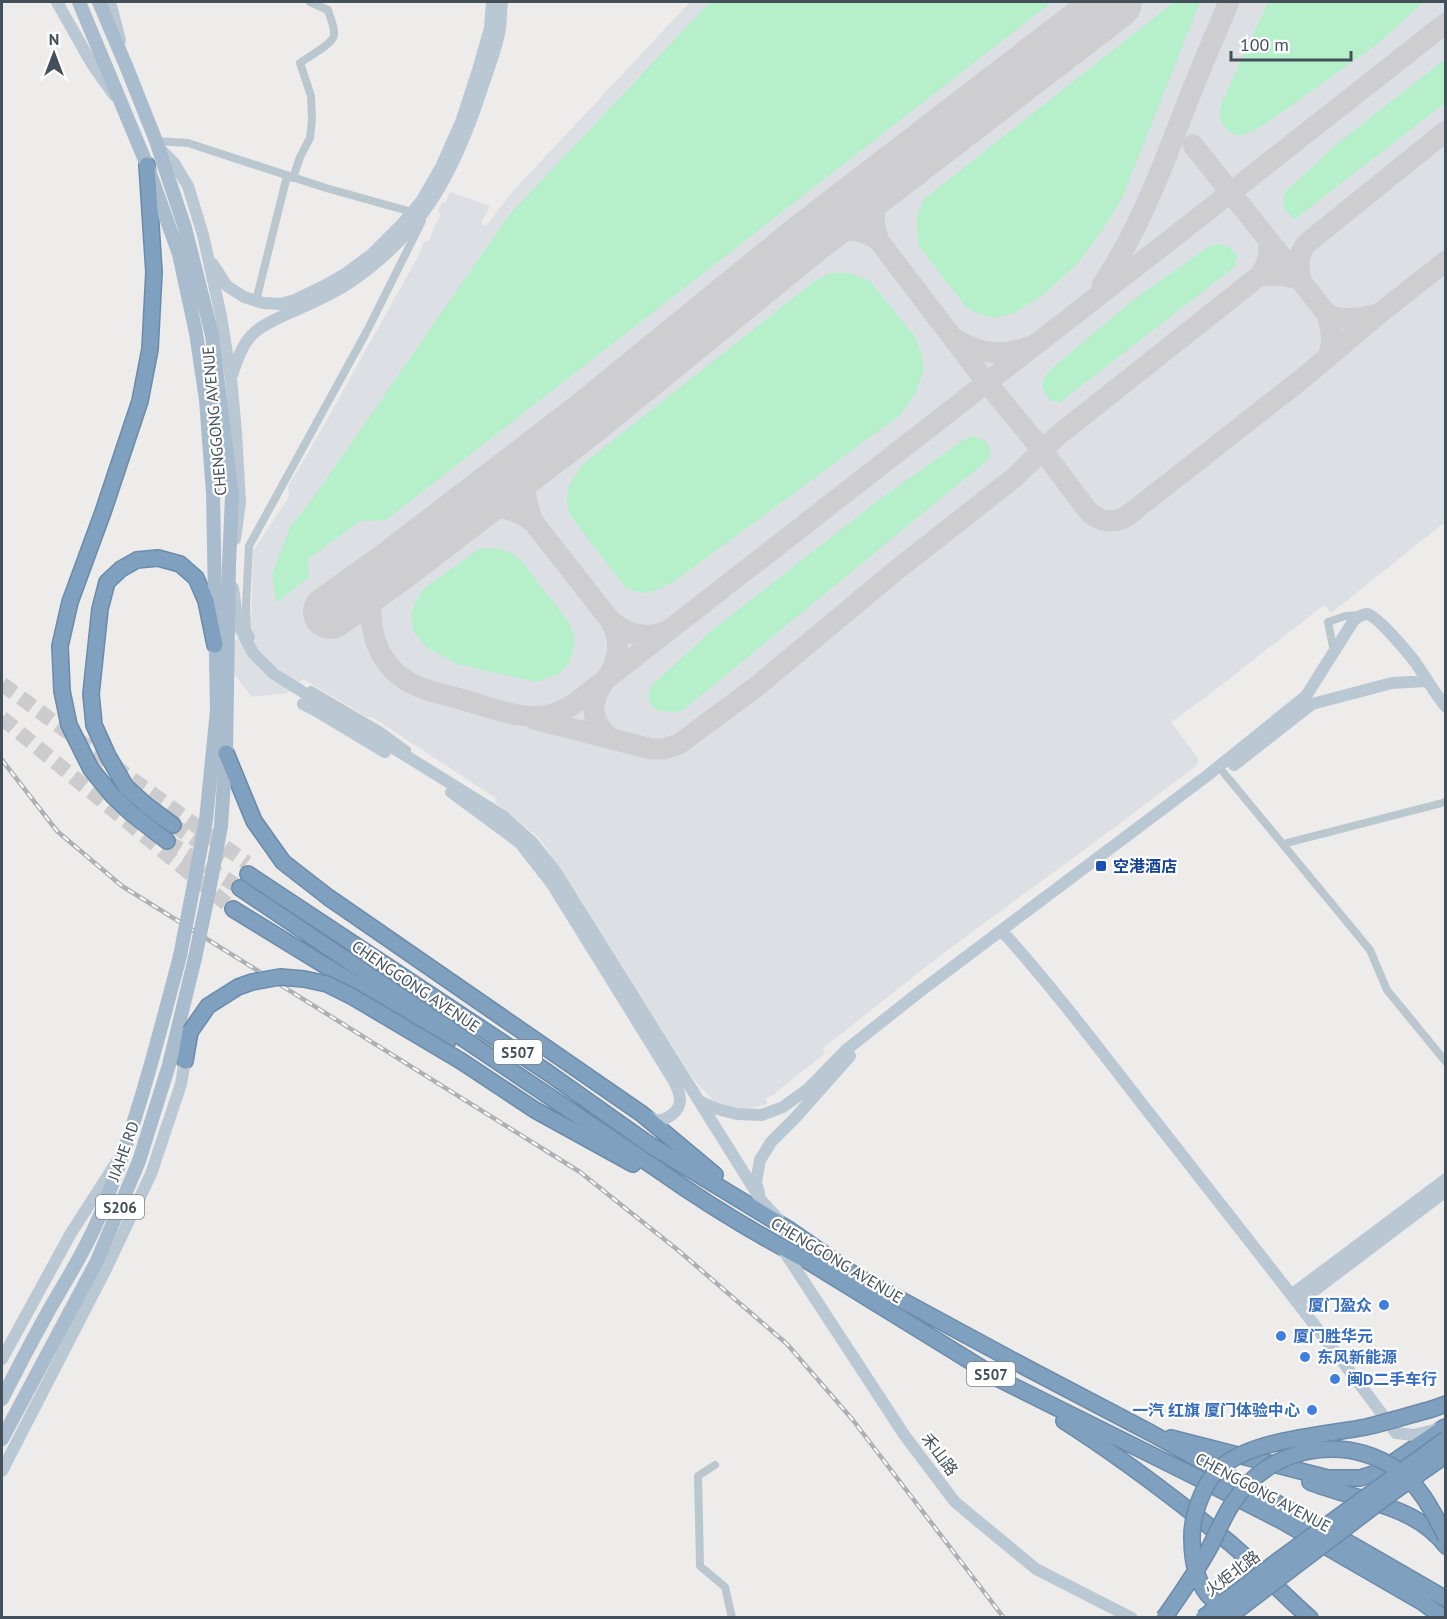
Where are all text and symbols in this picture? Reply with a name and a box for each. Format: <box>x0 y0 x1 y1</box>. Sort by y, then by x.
north arrow <box>24 24 84 84</box>
scale bar <box>1231 24 1351 62</box>
text: N <box>49 29 59 49</box>
text: 100 m <box>1240 33 1289 56</box>
street label: CHENGGONG AVENUE <box>197 345 231 497</box>
place label: 空港酒店 <box>1113 856 1177 876</box>
marker: 空港酒店 <box>1094 859 1108 873</box>
street label: CHENGGONG AVENUE <box>348 936 484 1036</box>
road number: S507 <box>494 1040 542 1064</box>
street label: JIAHE RD <box>103 1118 143 1185</box>
road number: S206 <box>96 1195 144 1219</box>
street label: CHENGGONG AVENUE <box>767 1213 907 1307</box>
place label: 厦门盈众 <box>1308 1295 1372 1315</box>
marker: 厦门盈众 <box>1377 1298 1391 1312</box>
place label: 厦门胜华元 <box>1293 1326 1373 1346</box>
marker: 厦门胜华元 <box>1274 1329 1288 1343</box>
place label: 东风新能源 <box>1317 1347 1397 1367</box>
marker: 东风新能源 <box>1298 1350 1312 1364</box>
road number: S507 <box>967 1362 1015 1386</box>
place label: 闽D二手车行 <box>1347 1369 1437 1389</box>
marker: 闽D二手车行 <box>1328 1372 1342 1386</box>
place label: 一汽 红旗 厦门体验中心 <box>1132 1400 1300 1420</box>
marker: 一汽 红旗 厦门体验中心 <box>1305 1403 1319 1417</box>
street label: 禾山路 <box>918 1429 962 1479</box>
street label: CHENGGONG AVENUE <box>1192 1448 1334 1536</box>
street label: 火炬北路 <box>1200 1546 1264 1600</box>

